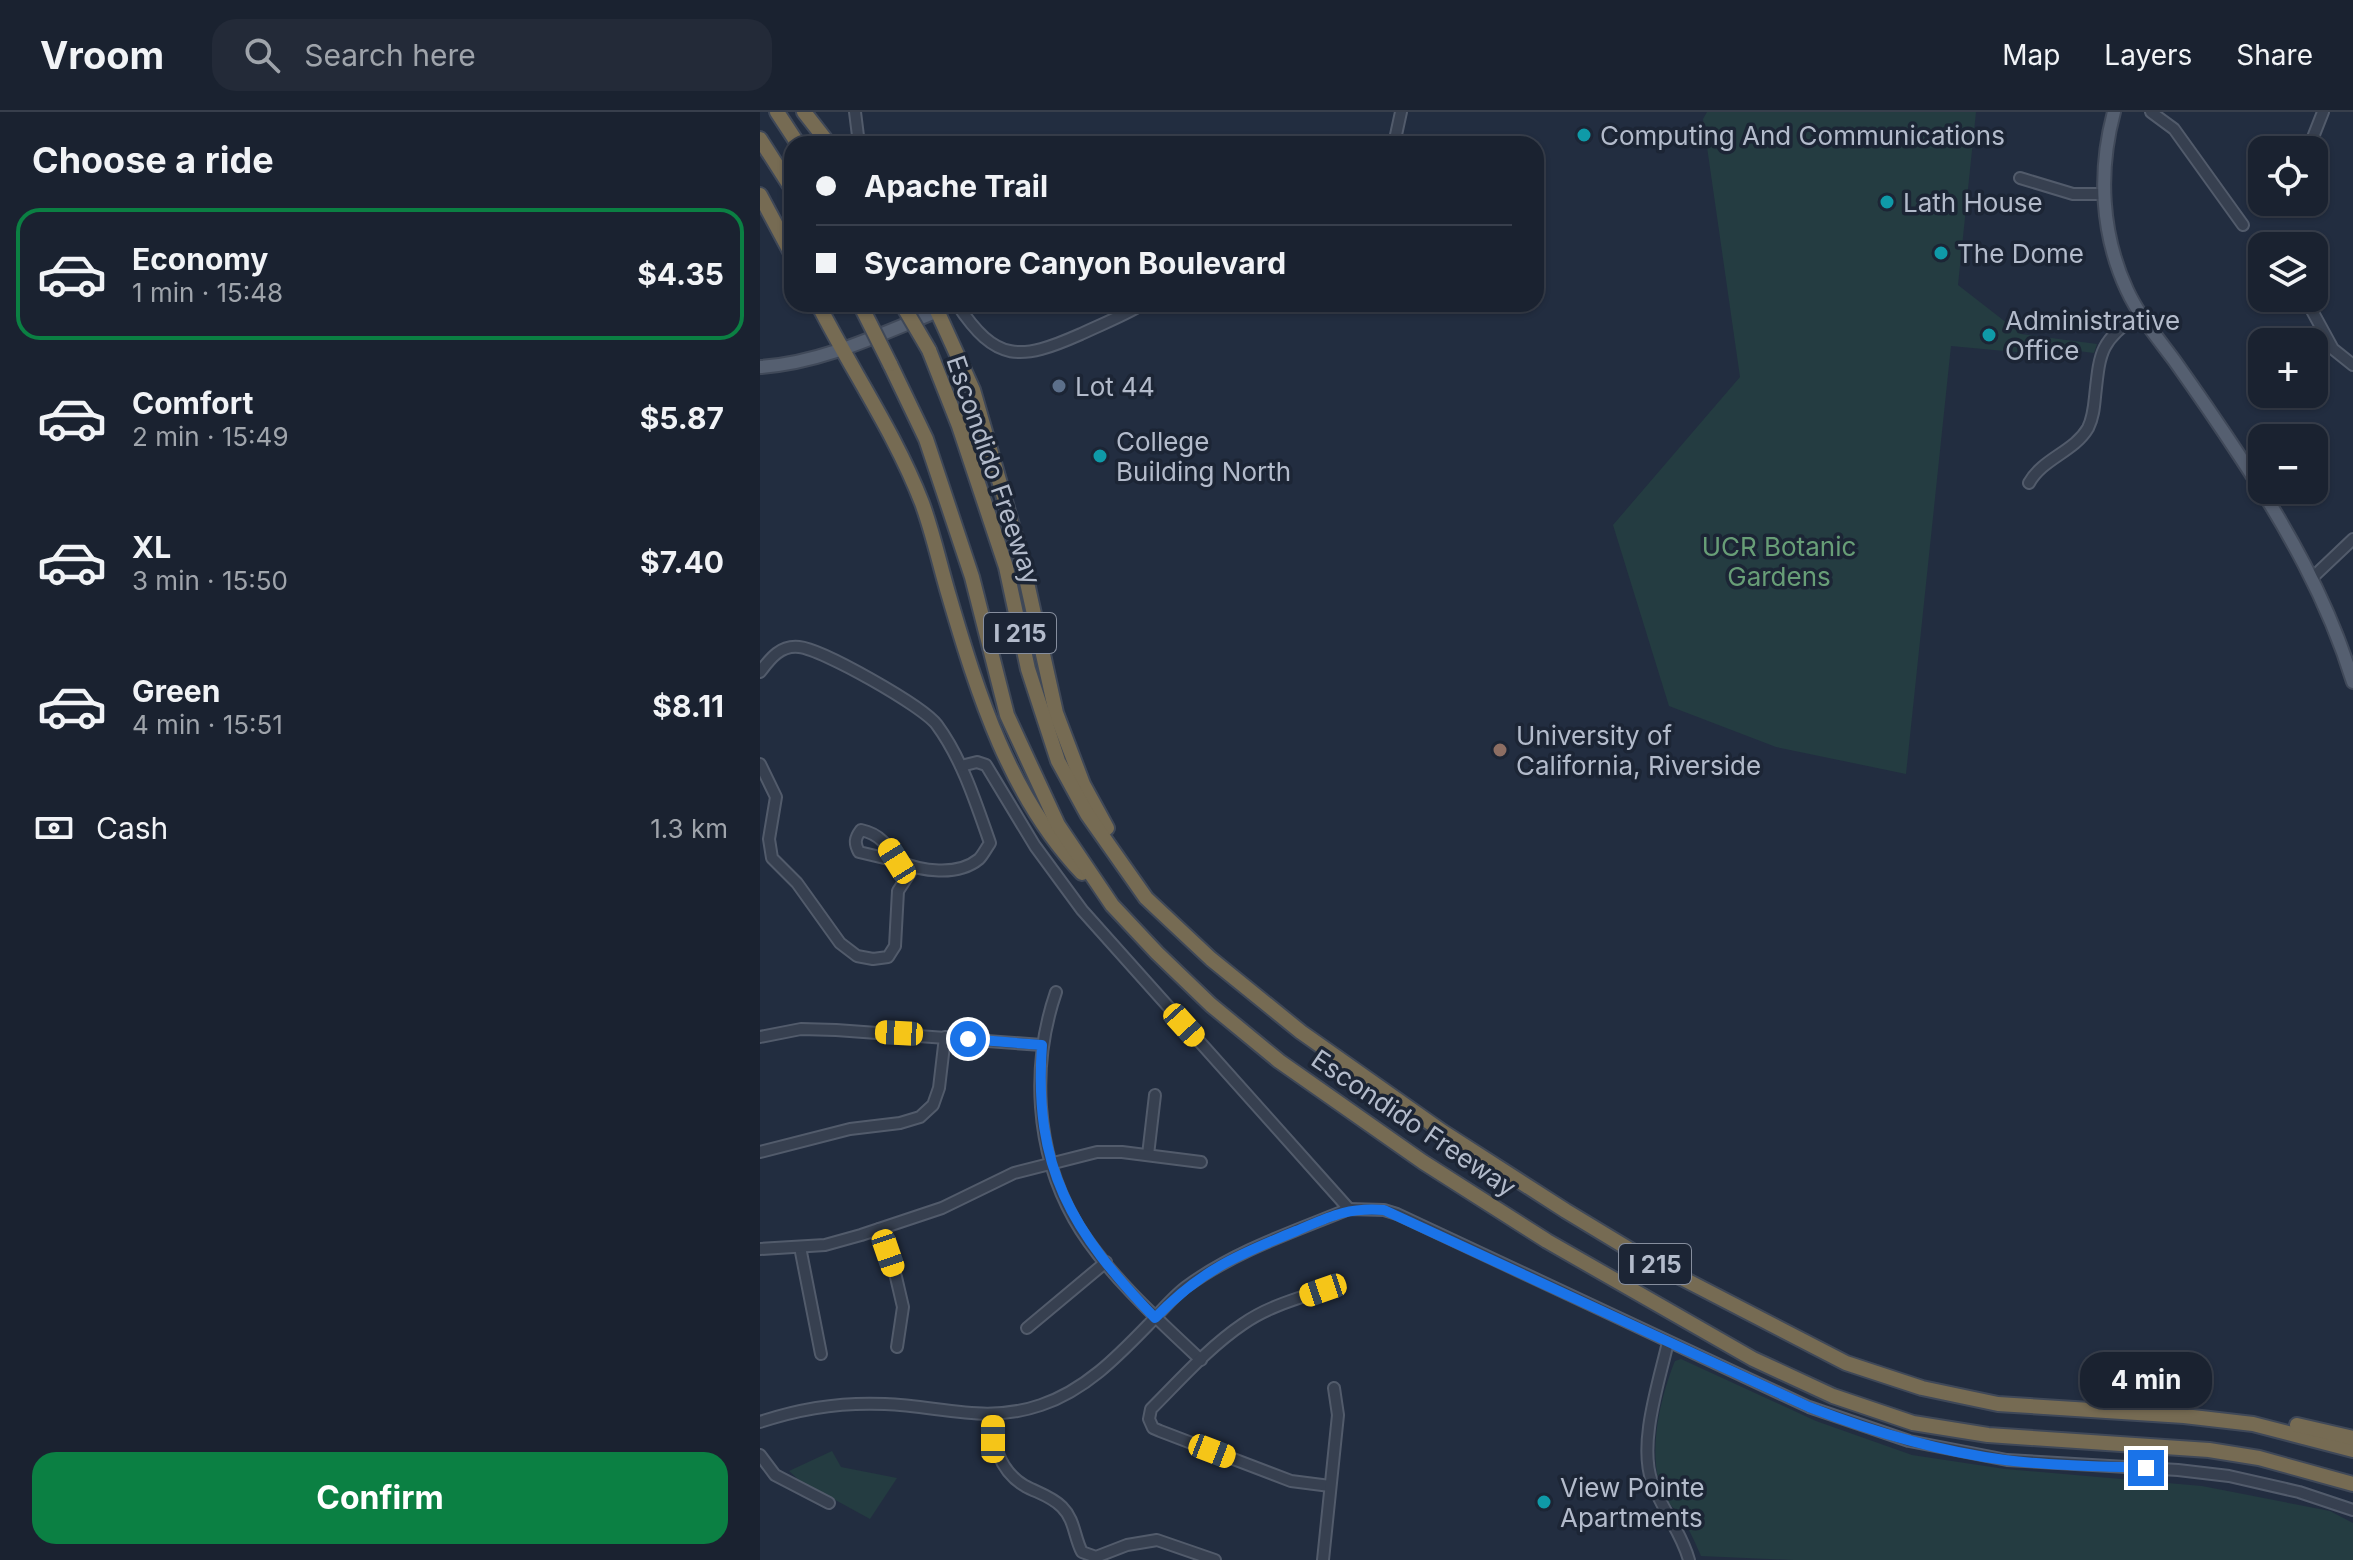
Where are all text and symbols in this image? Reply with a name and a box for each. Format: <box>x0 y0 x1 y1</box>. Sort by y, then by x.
search box <box>212 19 772 91</box>
text: Vroom <box>40 32 164 78</box>
icon: search <box>240 33 284 77</box>
text: Search here <box>304 37 476 73</box>
text: Map <box>2002 38 2060 72</box>
text: Layers <box>2104 38 2192 72</box>
text: Share <box>2236 38 2313 72</box>
place label: Computing And Communications <box>1600 120 2005 151</box>
marker: Computing And Communications <box>1575 126 1593 144</box>
map controls <box>2248 136 2328 504</box>
button: locate <box>2248 136 2328 216</box>
text: Choose a ride <box>32 138 274 182</box>
text: Apache Trail <box>864 168 1048 204</box>
place label: Lath House <box>1903 187 2043 218</box>
marker: Lath House <box>1878 193 1896 211</box>
button: layers <box>2248 232 2328 312</box>
icon: car <box>36 238 108 310</box>
place label: The Dome <box>1957 238 2084 269</box>
text: Economy <box>132 241 268 277</box>
marker: The Dome <box>1932 244 1950 262</box>
text: Sycamore Canyon Boulevard <box>864 245 1286 281</box>
text: $4.35 <box>637 256 724 292</box>
text: 1 min · 15:48 <box>132 277 283 308</box>
place label: Administrative Office <box>2005 305 2180 366</box>
marker: Administrative Office <box>1980 326 1998 344</box>
button: + <box>2248 328 2328 408</box>
street label: Escondido Freeway <box>940 351 1048 589</box>
place label: Lot 44 <box>1075 371 1155 402</box>
marker: Lot 44 <box>1050 377 1068 395</box>
icon: car <box>36 382 108 454</box>
text: Comfort <box>132 385 253 421</box>
text: $5.87 <box>640 400 724 436</box>
text: 2 min · 15:49 <box>132 421 289 452</box>
button: − <box>2248 424 2328 504</box>
place label: College Building North <box>1116 426 1291 487</box>
marker: College Building North <box>1091 447 1109 465</box>
icon: car <box>36 526 108 598</box>
text: XL <box>132 529 171 565</box>
park label: UCR Botanic Gardens <box>1702 531 1856 592</box>
text: $7.40 <box>640 544 724 580</box>
text: 3 min · 15:50 <box>132 565 288 596</box>
road number: I 215 <box>984 613 1056 653</box>
icon: car <box>36 670 108 742</box>
text: Green <box>132 673 220 709</box>
text: $8.11 <box>652 688 724 724</box>
text: 4 min · 15:51 <box>132 709 283 740</box>
place label: University of California, Riverside <box>1516 720 1761 781</box>
marker: University of California, Riverside <box>1491 741 1509 759</box>
icon: cash <box>32 806 76 850</box>
text: Cash <box>96 810 168 846</box>
text: 1.3 km <box>650 813 728 844</box>
car <box>874 834 920 888</box>
car <box>1159 999 1209 1051</box>
car <box>874 1020 924 1046</box>
route start <box>950 1021 986 1057</box>
street label: Escondido Freeway <box>1306 1043 1522 1203</box>
car <box>869 1226 907 1280</box>
road number: I 215 <box>1619 1244 1691 1284</box>
car <box>1296 1271 1350 1309</box>
callout: 4 min <box>2080 1352 2212 1408</box>
text: 4 min <box>2111 1364 2181 1395</box>
car <box>981 1415 1005 1463</box>
car <box>1185 1431 1239 1471</box>
route end <box>2128 1450 2164 1486</box>
button: Confirm <box>32 1452 728 1544</box>
place label: View Pointe Apartments <box>1560 1472 1705 1533</box>
marker: View Pointe Apartments <box>1535 1493 1553 1511</box>

